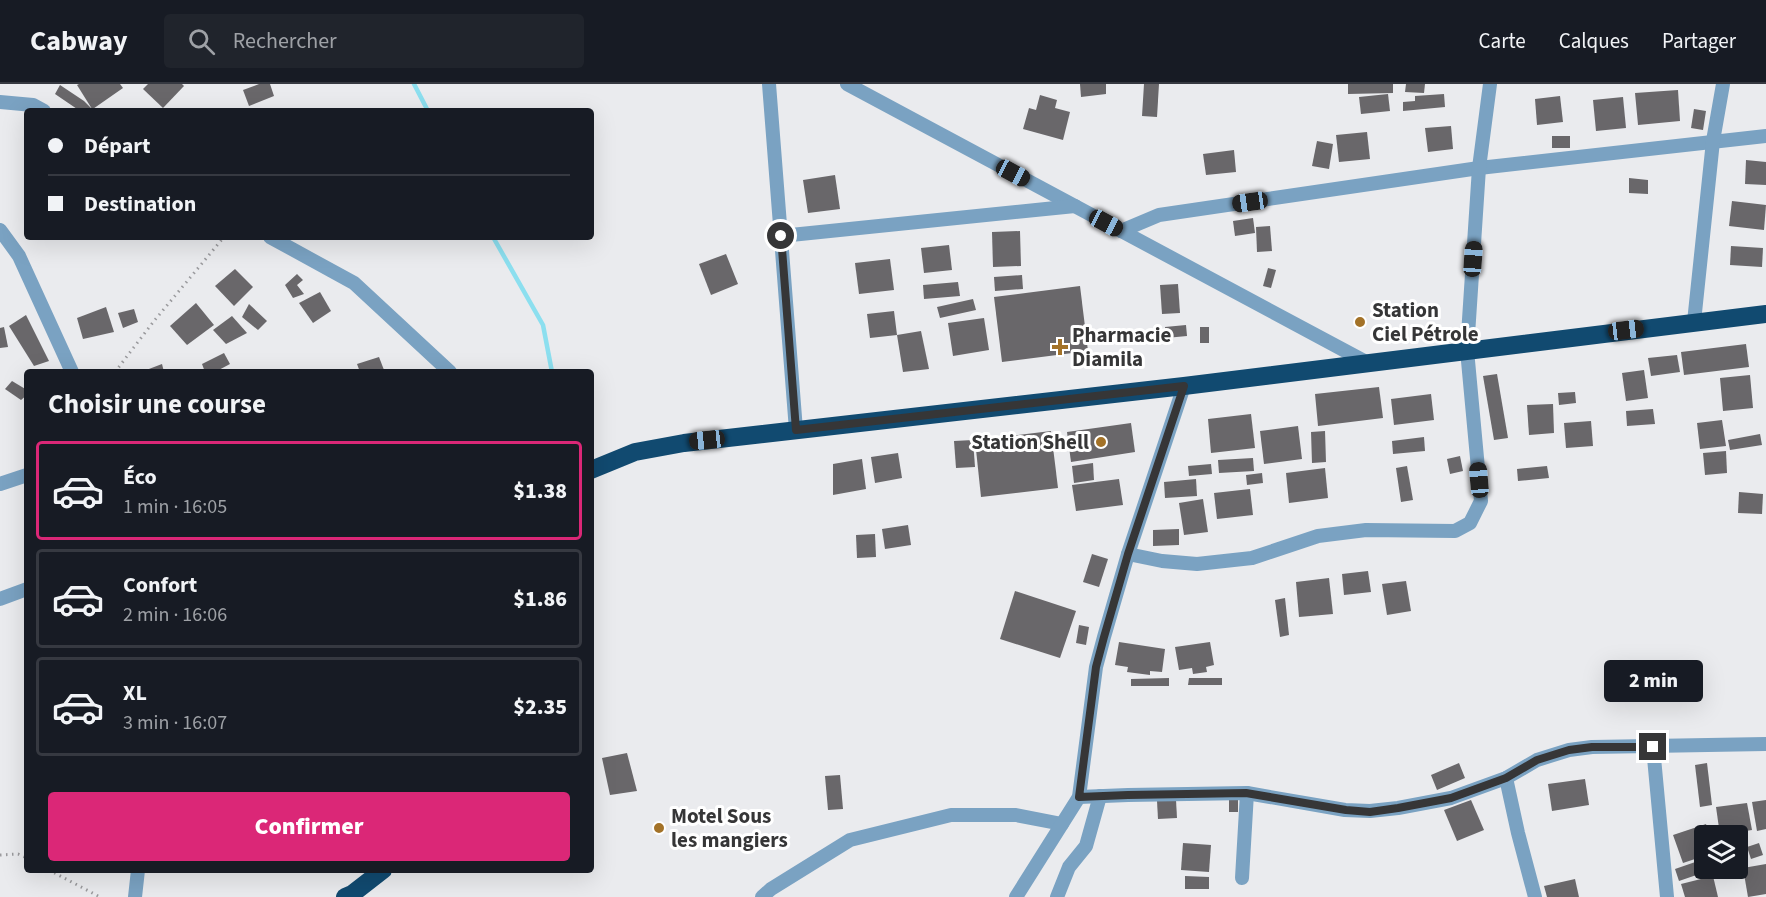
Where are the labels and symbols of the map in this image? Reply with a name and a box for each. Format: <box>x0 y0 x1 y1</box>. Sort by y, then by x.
car <box>993 157 1033 189</box>
car <box>1231 191 1269 213</box>
car <box>1086 207 1126 239</box>
route start <box>767 222 794 249</box>
car <box>1463 240 1483 278</box>
place label: Station Ciel Pétrole <box>1372 295 1479 349</box>
marker: Station Ciel Pétrole <box>1353 315 1367 329</box>
car <box>1607 319 1645 341</box>
place label: Pharmacie Diamila <box>1072 320 1172 374</box>
marker: Pharmacie Diamila <box>1053 340 1067 354</box>
place label: Station Shell <box>971 427 1089 457</box>
car <box>688 429 726 451</box>
marker: Station Shell <box>1094 435 1108 449</box>
car <box>1468 461 1490 499</box>
callout: 2 min <box>1604 660 1702 702</box>
route end <box>1639 733 1666 760</box>
place label: Motel Sous les mangiers <box>671 801 788 855</box>
marker: Motel Sous les mangiers <box>652 821 666 835</box>

